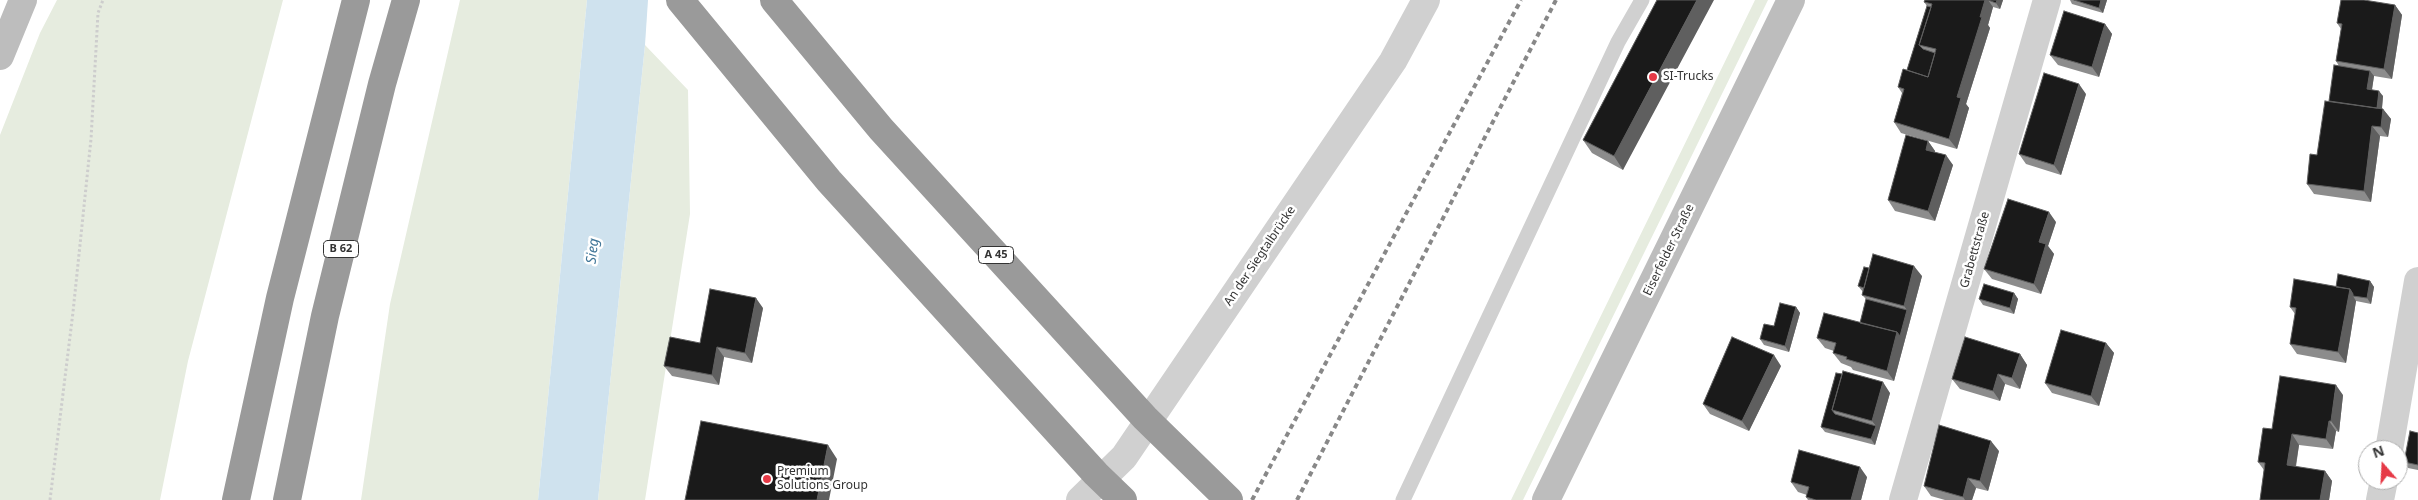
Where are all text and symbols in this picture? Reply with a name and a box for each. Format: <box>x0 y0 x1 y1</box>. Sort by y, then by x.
place label: SI-Trucks <box>1663 70 1713 84</box>
marker: SI-Trucks <box>1647 71 1659 83</box>
street label: Eiserfelder Straße <box>1641 202 1697 298</box>
street label: An der Siegtalbrücke <box>1221 203 1299 309</box>
street label: Grabettstraße <box>1957 210 1993 290</box>
water label: Sieg <box>583 237 603 265</box>
road number: B 62 <box>324 240 358 258</box>
road number: A 45 <box>978 246 1014 264</box>
north arrow <box>2358 440 2408 490</box>
text: N <box>2370 440 2387 462</box>
place label: Premium Solutions Group <box>777 465 868 493</box>
marker: Premium Solutions Group <box>761 473 773 485</box>

